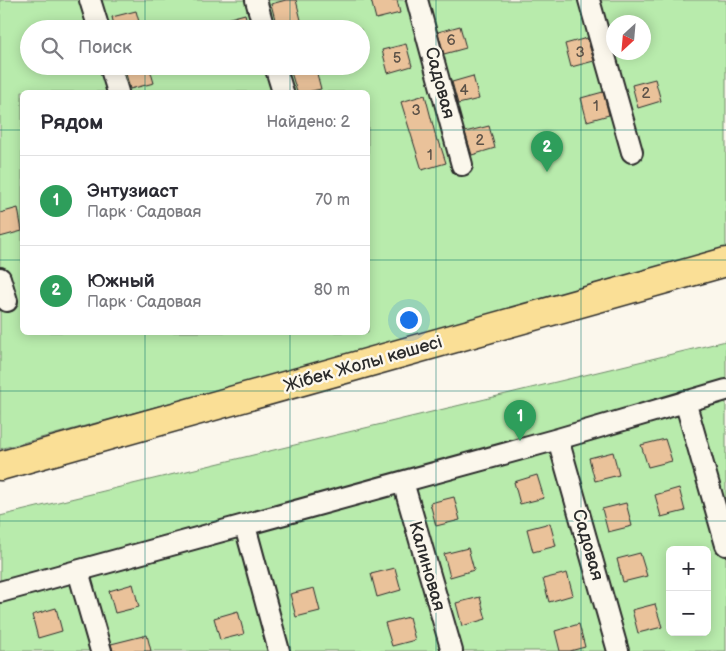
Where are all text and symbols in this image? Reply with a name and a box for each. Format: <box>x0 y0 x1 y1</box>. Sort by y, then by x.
north arrow <box>606 15 651 60</box>
search box <box>20 20 370 75</box>
house number: 6 <box>446 31 456 50</box>
icon: search <box>38 34 66 62</box>
text: Поиск <box>78 36 132 59</box>
house number: 3 <box>575 43 585 62</box>
street label: Садовая <box>420 45 460 121</box>
house number: 5 <box>393 49 401 68</box>
house number: 4 <box>459 81 469 100</box>
house number: 2 <box>642 84 651 103</box>
house number: 1 <box>593 97 599 116</box>
house number: 3 <box>411 101 421 120</box>
text: Рядом <box>40 110 103 135</box>
text: Найдено: 2 <box>266 113 350 132</box>
house number: 2 <box>476 131 485 150</box>
pin: 2 <box>531 131 563 172</box>
house number: 1 <box>427 146 433 165</box>
text: Энтузиаст <box>87 180 178 203</box>
text: 1 <box>53 191 59 210</box>
text: 70 m <box>315 191 350 210</box>
text: Парк · Садовая <box>87 203 201 222</box>
text: Южный <box>87 270 155 293</box>
text: 2 <box>51 281 61 300</box>
text: 80 m <box>314 281 350 300</box>
text: Парк · Садовая <box>87 293 201 312</box>
your location <box>396 307 422 333</box>
street label: Жібек Жолы көшесі <box>281 331 445 397</box>
pin: 1 <box>504 400 536 441</box>
street label: Садовая <box>568 507 608 583</box>
street label: Калиновая <box>404 519 450 613</box>
map controls <box>666 546 711 636</box>
button: + <box>666 546 711 591</box>
button: − <box>666 591 711 636</box>

